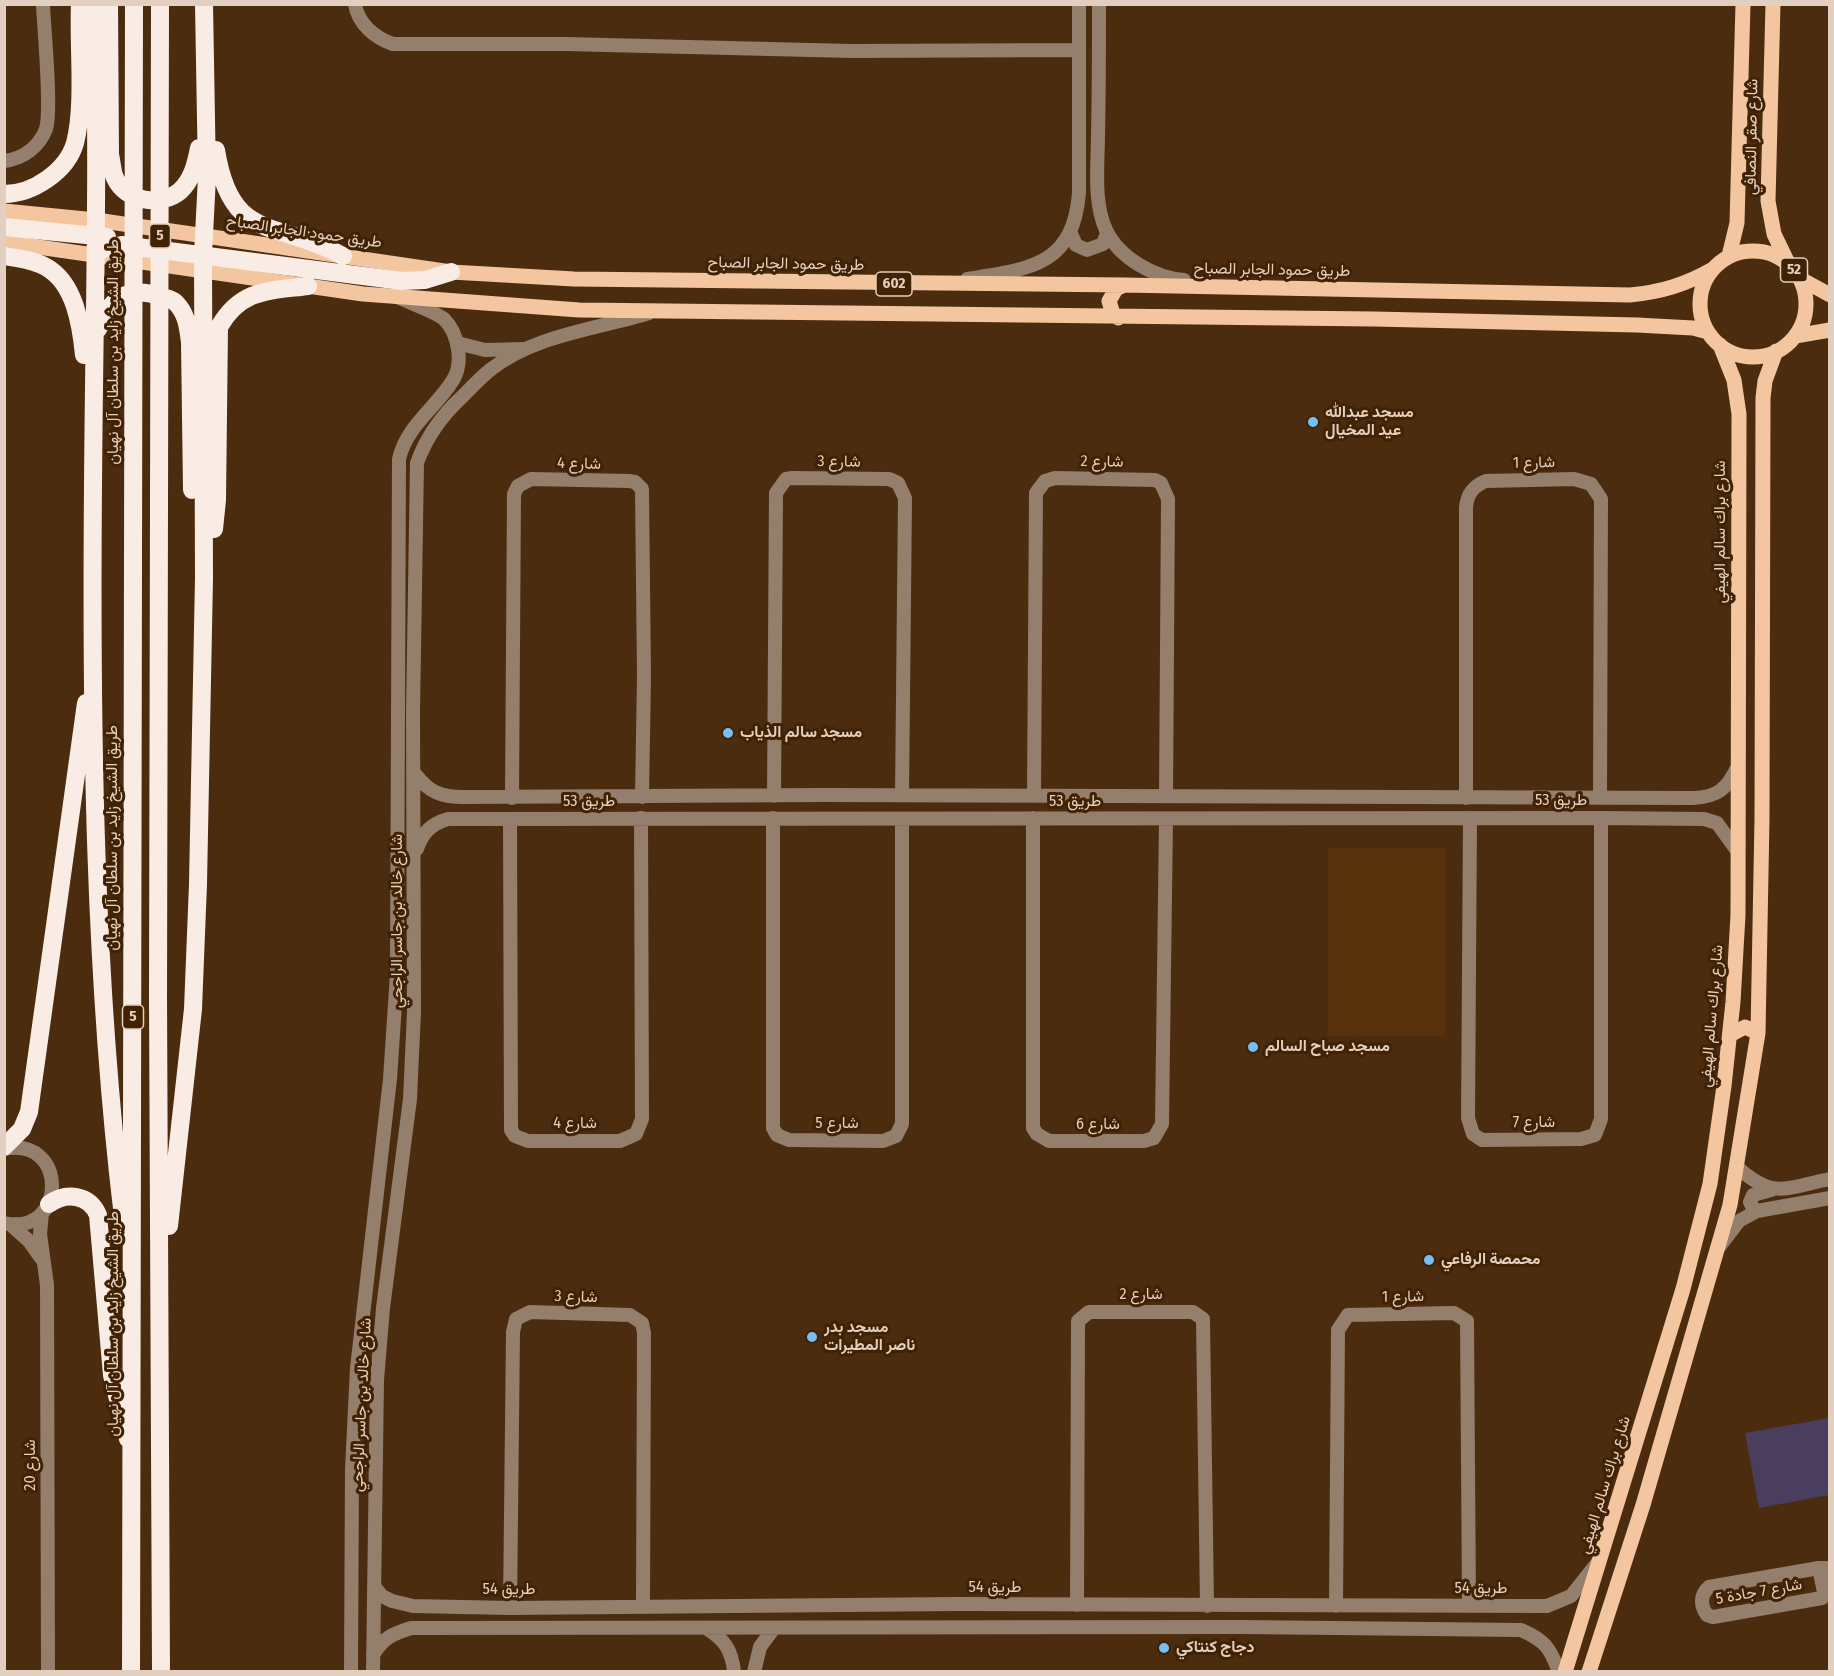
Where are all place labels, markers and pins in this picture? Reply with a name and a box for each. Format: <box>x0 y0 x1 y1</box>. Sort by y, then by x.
place label: مسجد عبدالله عيد المخيال <box>1325 403 1414 441</box>
marker: مسجد عبدالله عيد المخيال <box>1306 415 1320 429</box>
place label: مسجد سالم الذياب <box>740 723 862 743</box>
marker: مسجد سالم الذياب <box>721 726 735 740</box>
place label: مسجد صباح السالم <box>1265 1037 1390 1057</box>
marker: مسجد صباح السالم <box>1246 1040 1260 1054</box>
place label: محمصة الرفاعي <box>1441 1250 1540 1270</box>
marker: محمصة الرفاعي <box>1422 1253 1436 1267</box>
place label: مسجد بدر ناصر المطيرات <box>824 1318 915 1356</box>
marker: مسجد بدر ناصر المطيرات <box>805 1330 819 1344</box>
place label: دجاج كنتاكي <box>1176 1638 1255 1658</box>
marker: دجاج كنتاكي <box>1157 1641 1171 1655</box>

